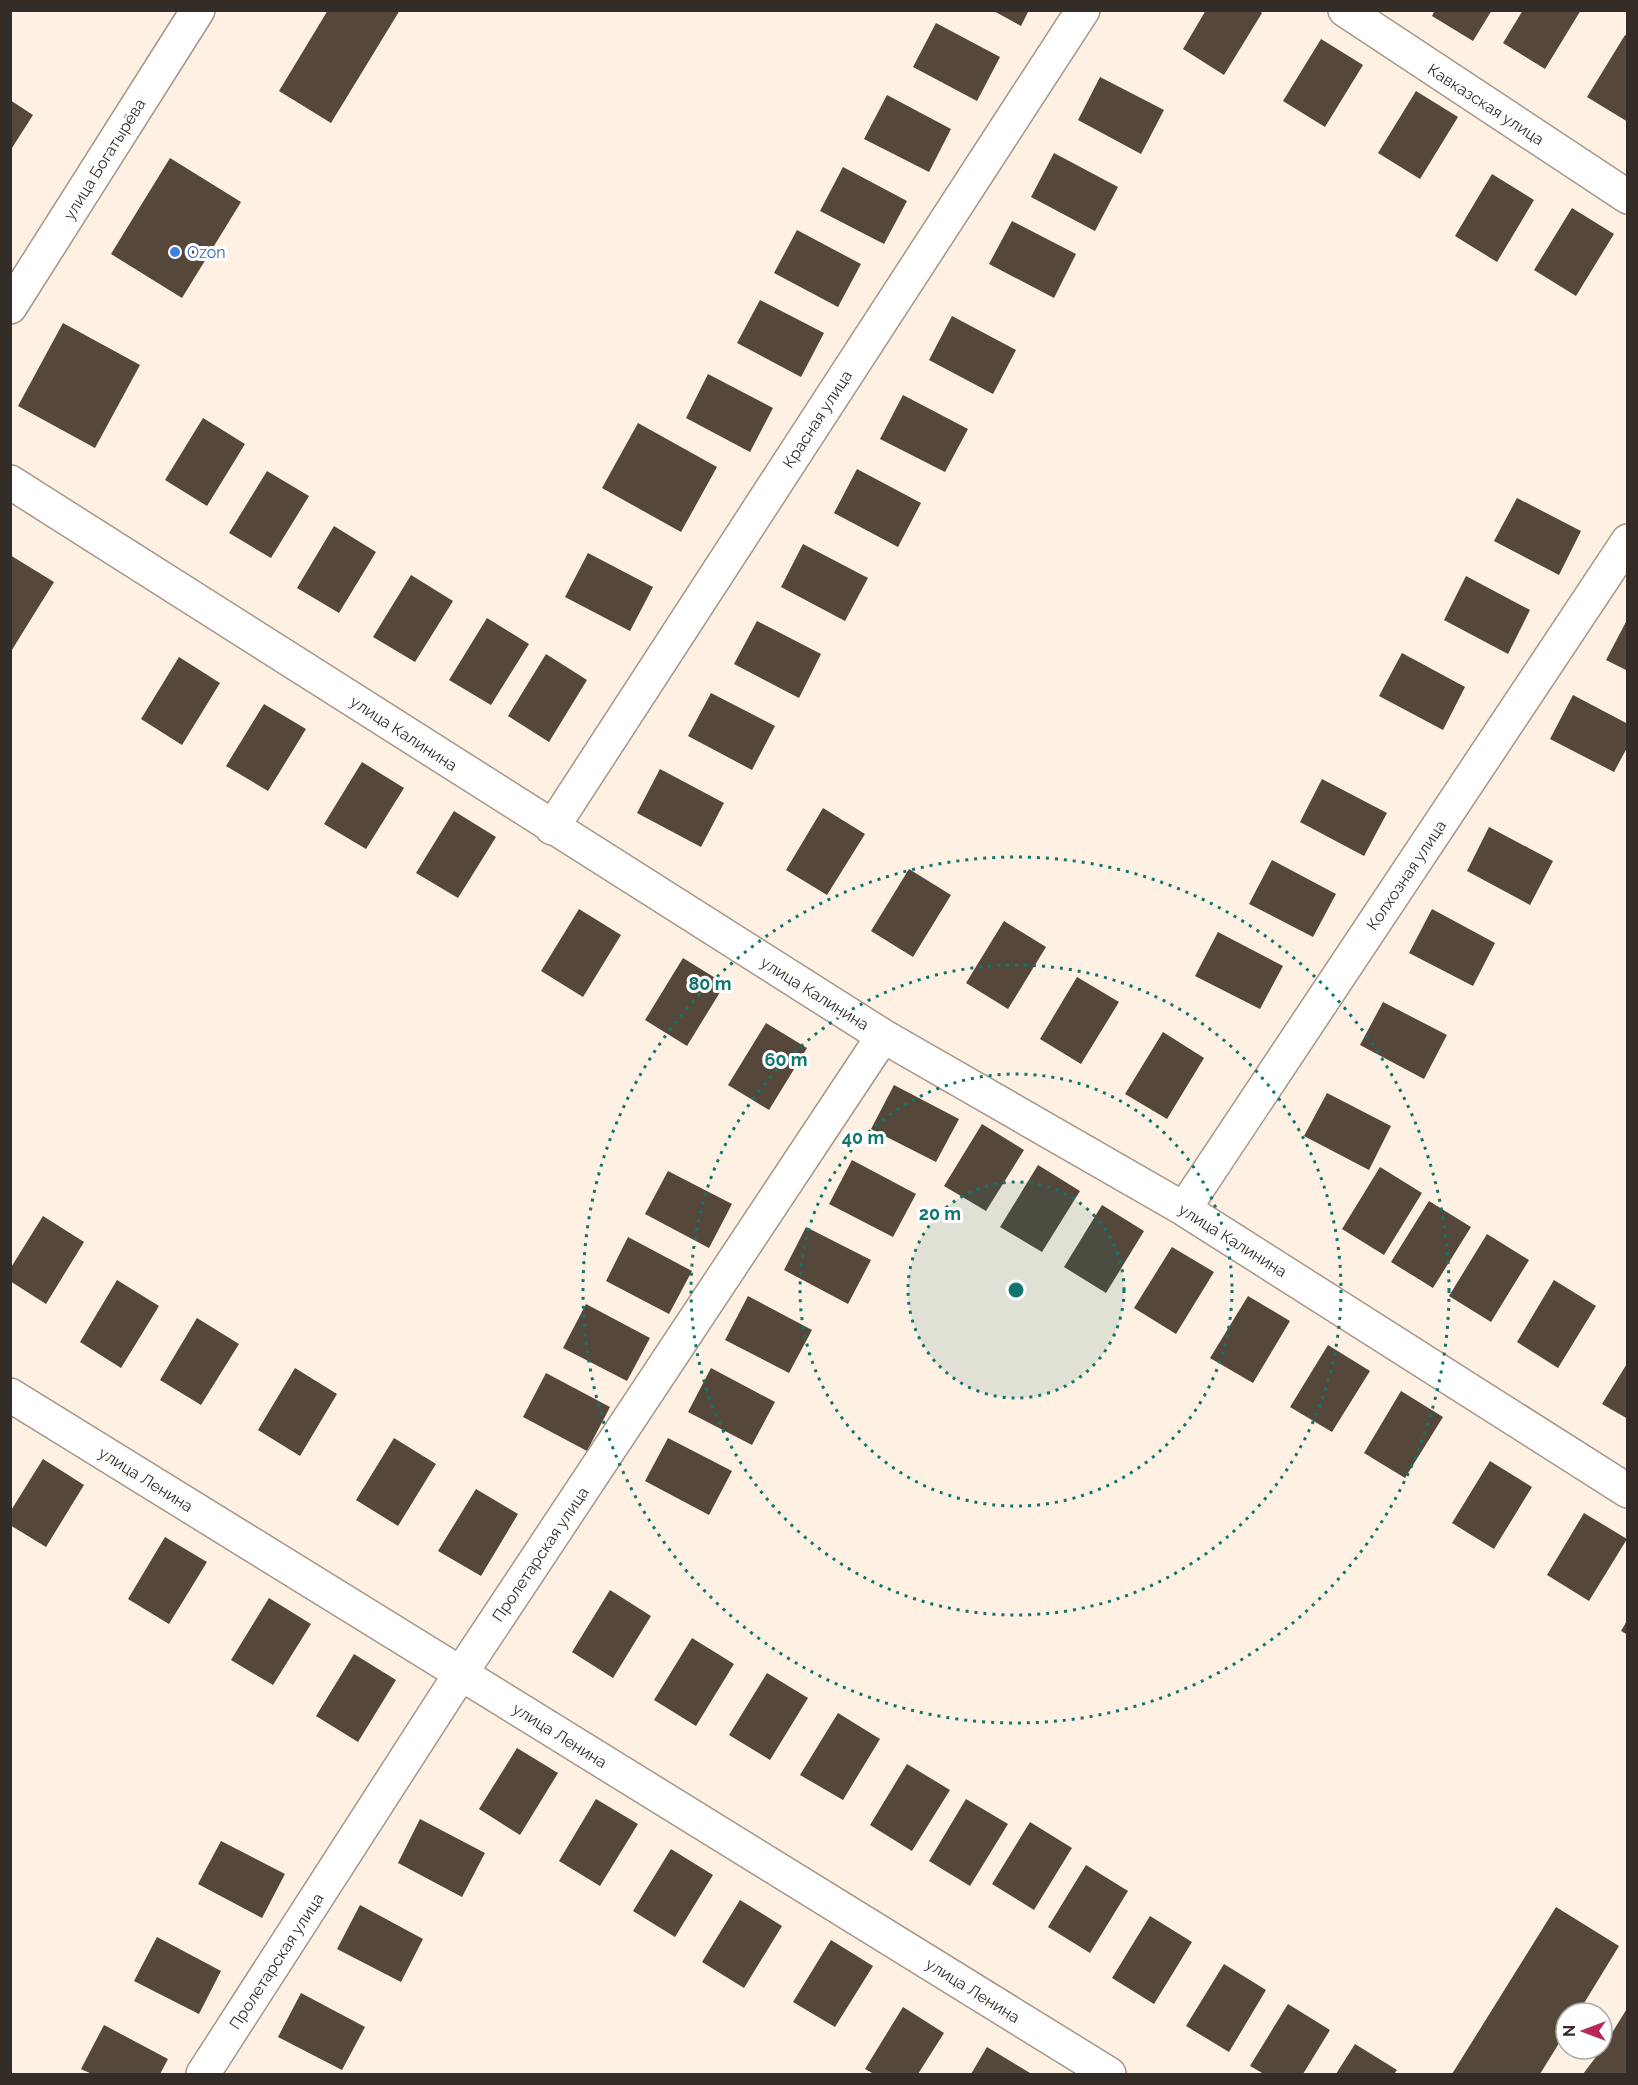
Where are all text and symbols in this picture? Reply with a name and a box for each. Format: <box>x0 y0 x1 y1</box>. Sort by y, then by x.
street label: Кавказская улица <box>1424 60 1547 149</box>
street label: улица Богатырёва <box>59 95 149 223</box>
place label: Ozon <box>187 243 226 262</box>
marker: Ozon <box>168 245 182 259</box>
street label: Красная улица <box>779 367 856 472</box>
street label: улица Калинина <box>347 692 461 775</box>
street label: Колхозная улица <box>1363 817 1450 934</box>
street label: улица Калинина <box>757 953 872 1034</box>
text: 80 m <box>688 973 732 994</box>
text: 60 m <box>764 1049 808 1070</box>
text: 40 m <box>842 1127 884 1148</box>
street label: улица Калинина <box>1175 1200 1290 1281</box>
text: 20 m <box>919 1203 961 1224</box>
centre of rings <box>1006 1280 1026 1300</box>
street label: улица Ленина <box>95 1443 196 1516</box>
street label: Пролетарская улица <box>488 1483 593 1625</box>
street label: улица Ленина <box>509 1699 610 1772</box>
street label: Пролетарская улица <box>225 1890 328 2033</box>
street label: улица Ленина <box>922 1954 1023 2027</box>
north arrow <box>1554 2001 1614 2061</box>
text: N <box>1560 2025 1579 2037</box>

